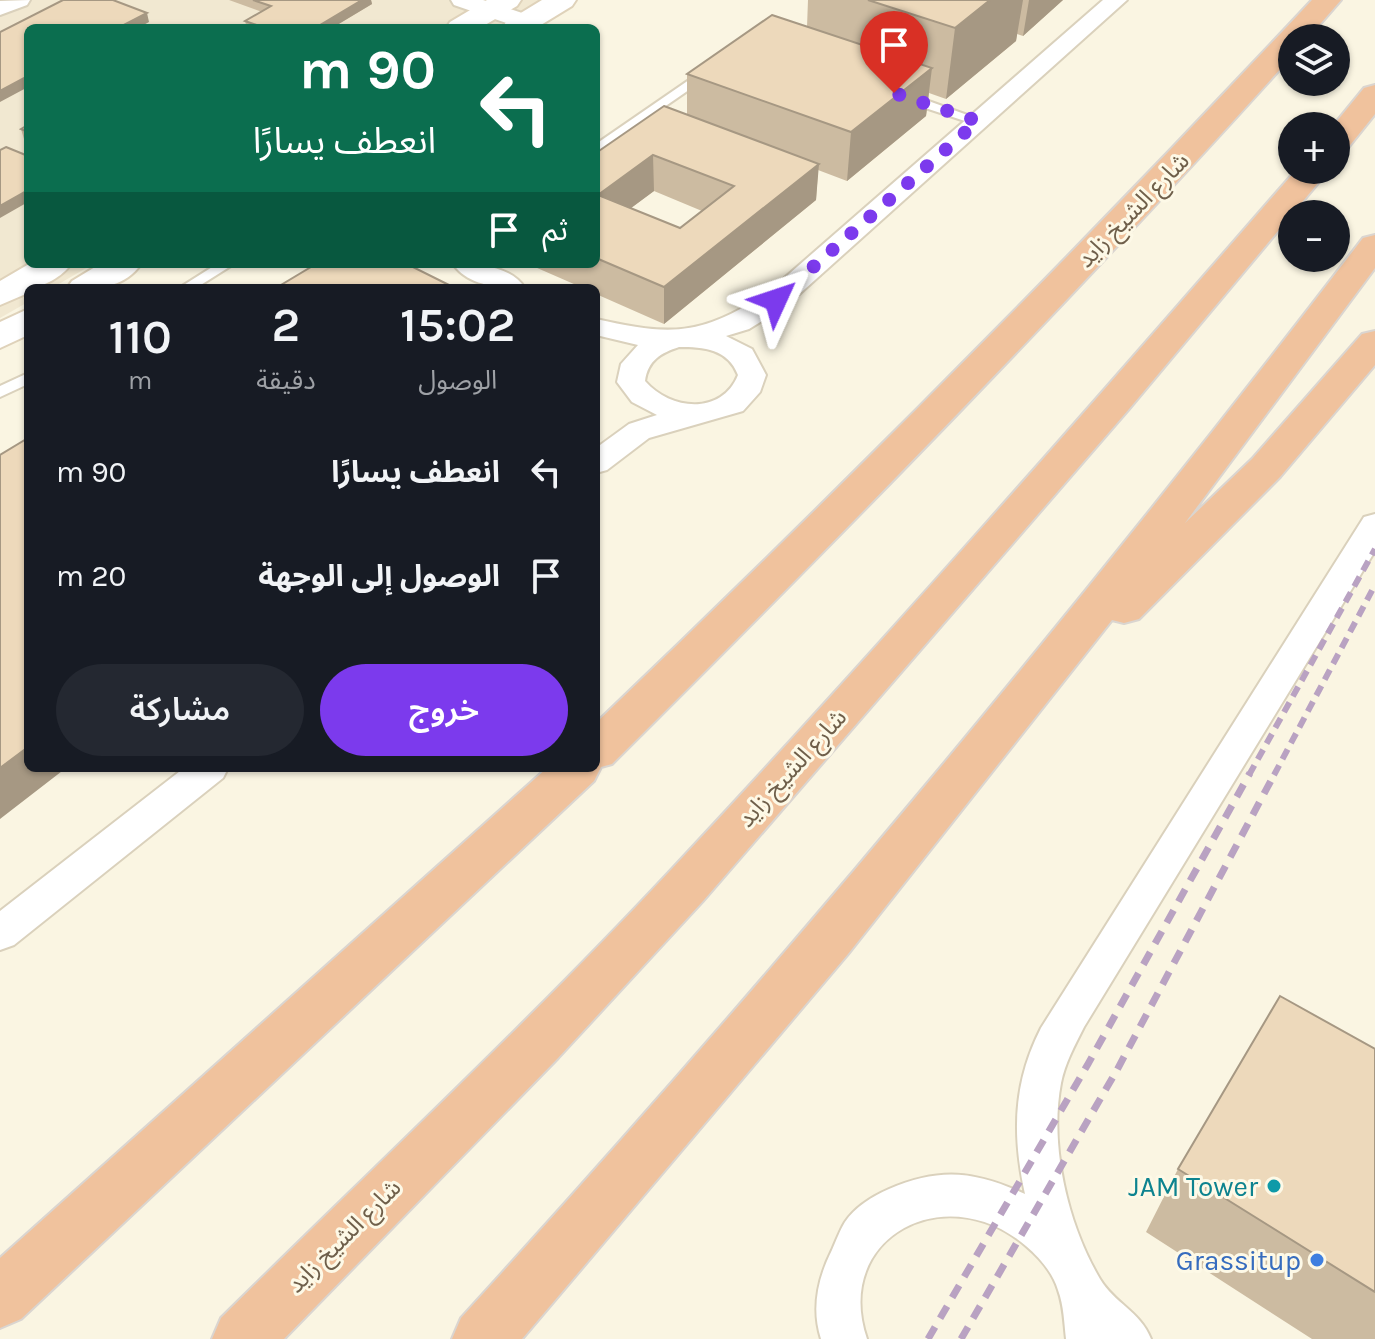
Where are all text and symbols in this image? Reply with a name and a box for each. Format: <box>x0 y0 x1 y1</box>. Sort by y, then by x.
pin <box>860 11 928 93</box>
icon: arrive <box>872 23 916 67</box>
map controls <box>1278 24 1350 272</box>
button: layers <box>1278 24 1350 96</box>
text: 90 m <box>299 37 436 102</box>
icon: left <box>464 56 568 160</box>
button: + <box>1278 112 1350 184</box>
text: انعطف يسارًا <box>253 120 436 162</box>
street label: شارع الشيخ زايد <box>1071 147 1197 275</box>
button: − <box>1278 200 1350 272</box>
icon: arrive <box>482 208 526 252</box>
text: ثم <box>542 212 568 248</box>
position arrow <box>734 258 818 342</box>
text: 2 <box>272 297 300 353</box>
text: 15:02 <box>400 297 516 353</box>
text: 110 <box>108 309 172 365</box>
text: m <box>128 365 152 396</box>
text: دقيقة <box>256 365 316 396</box>
text: الوصول <box>418 365 497 396</box>
icon: left <box>524 450 568 494</box>
text: 90 m <box>56 454 126 490</box>
text: انعطف يسارًا <box>331 454 500 490</box>
icon: arrive <box>524 554 568 598</box>
text: 20 m <box>56 558 126 594</box>
text: الوصول إلى الوجهة <box>258 558 500 594</box>
button: مشاركة <box>56 664 304 756</box>
button: خروج <box>320 664 568 756</box>
street label: شارع الشيخ زايد <box>732 703 854 835</box>
place label: JAM Tower <box>1128 1170 1259 1203</box>
street label: شارع الشيخ زايد <box>281 1173 409 1301</box>
marker: JAM Tower <box>1265 1177 1283 1195</box>
place label: Grassitup <box>1176 1244 1301 1277</box>
marker: Grassitup <box>1308 1251 1326 1269</box>

